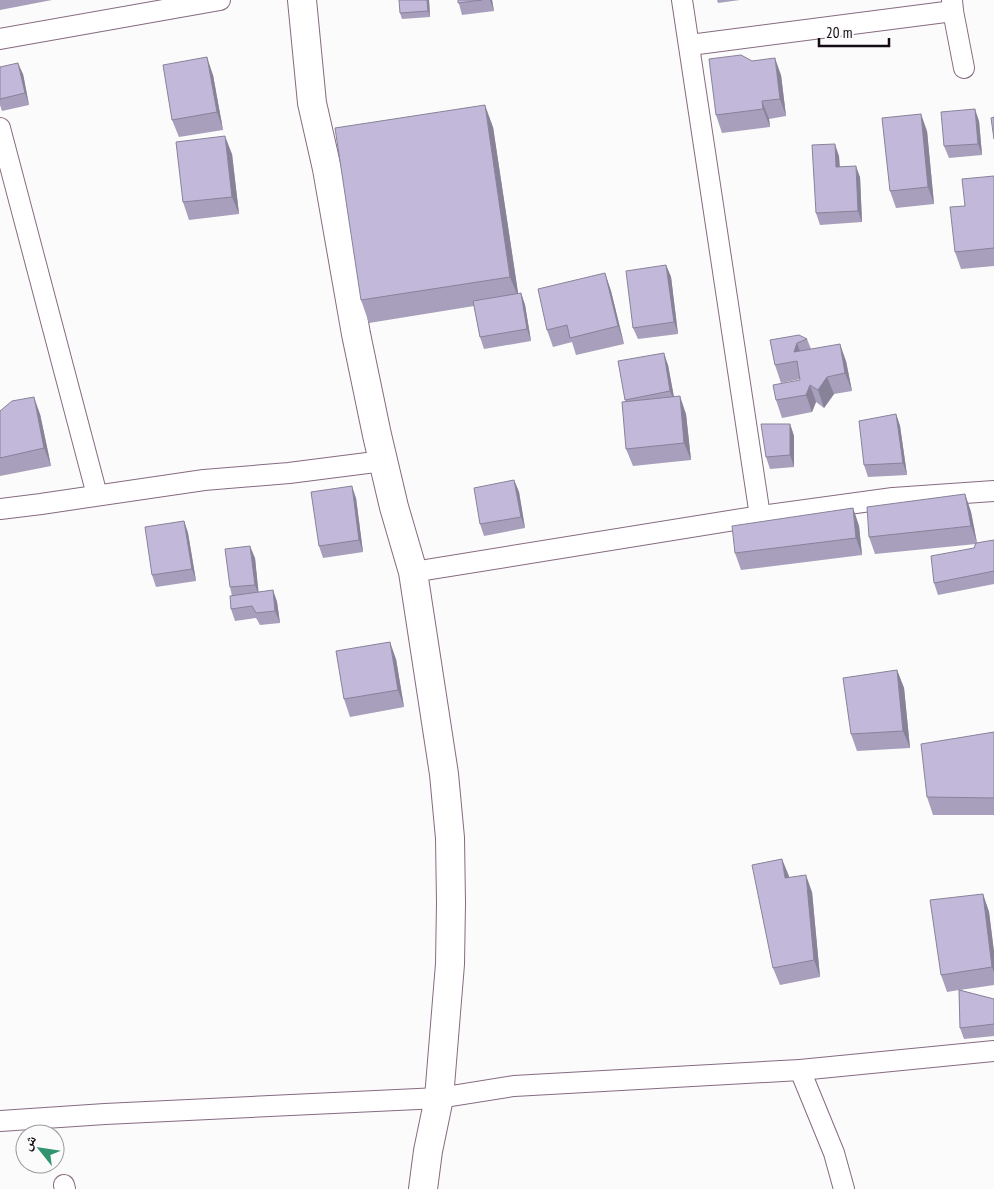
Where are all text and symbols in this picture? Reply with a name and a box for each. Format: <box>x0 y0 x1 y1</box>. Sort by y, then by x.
scale bar <box>819 15 889 47</box>
text: 20 m <box>826 23 852 42</box>
north arrow <box>15 1124 65 1174</box>
text: ش <box>17 1131 40 1153</box>

